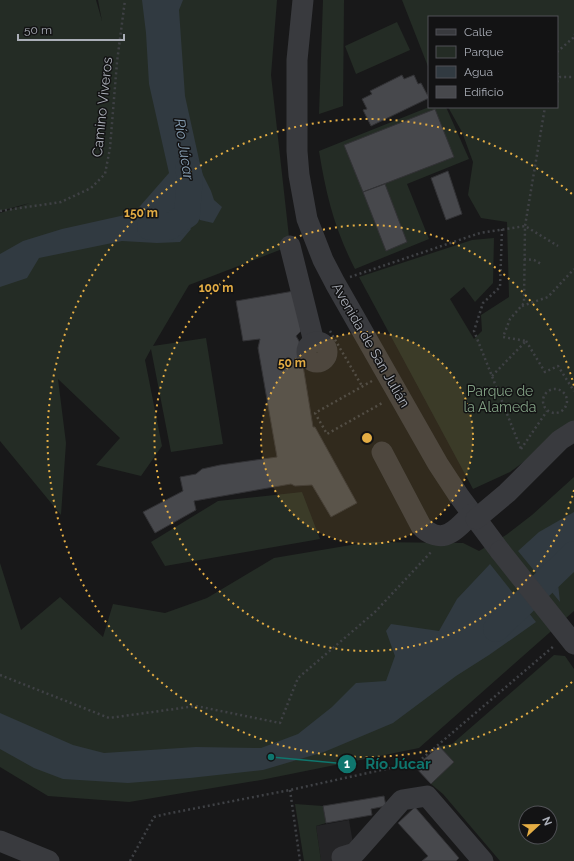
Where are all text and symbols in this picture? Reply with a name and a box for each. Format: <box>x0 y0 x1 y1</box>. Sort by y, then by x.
scale bar <box>18 16 124 42</box>
legend <box>428 16 558 108</box>
text: 50 m <box>24 23 52 37</box>
text: Calle <box>464 25 492 39</box>
text: Parque <box>464 45 504 59</box>
street label: Camino Viveros <box>89 56 115 158</box>
text: Agua <box>464 65 493 79</box>
text: Edificio <box>464 85 504 99</box>
water label: Río Júcar <box>170 117 198 182</box>
text: 150 m <box>124 206 158 220</box>
street label: Avenida de San Julián <box>329 280 413 410</box>
text: 100 m <box>199 281 233 295</box>
text: 50 m <box>278 356 306 370</box>
park label: Parque de la Alameda <box>464 383 536 415</box>
centre of rings <box>360 431 374 445</box>
callout: Río Júcar <box>337 750 439 777</box>
text: Río Júcar <box>365 755 431 773</box>
text: 1 <box>344 757 350 771</box>
north arrow <box>518 805 558 845</box>
text: N <box>539 815 554 828</box>

